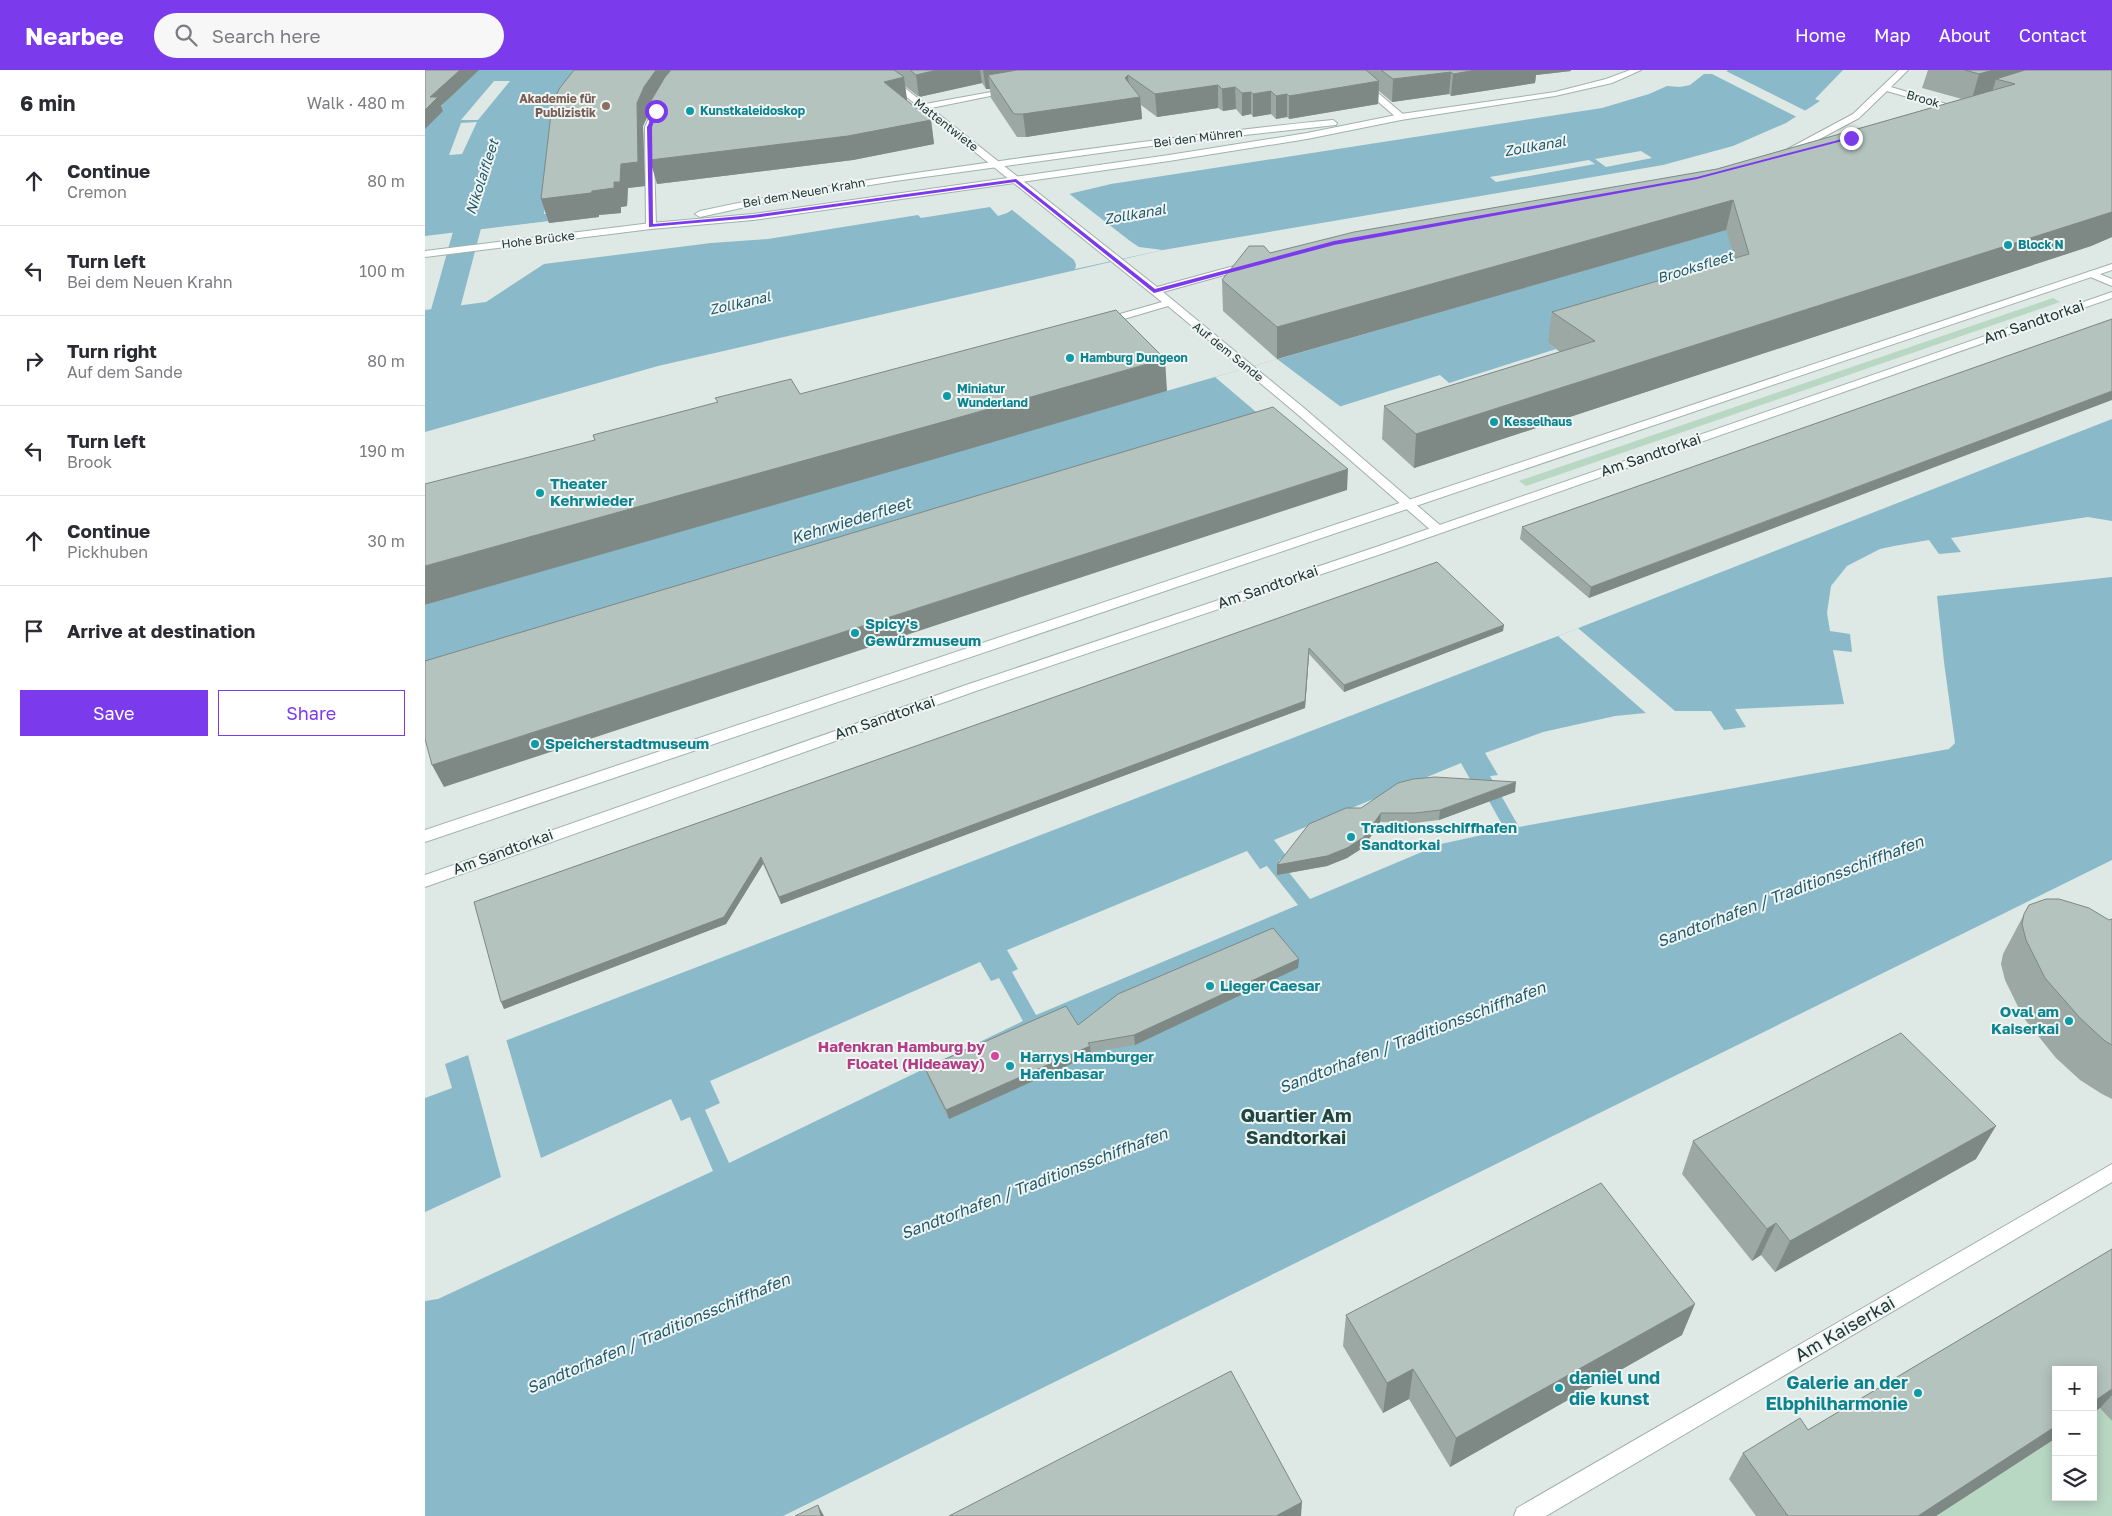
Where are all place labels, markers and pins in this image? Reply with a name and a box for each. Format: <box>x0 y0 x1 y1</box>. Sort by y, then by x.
place label: Akademie für Publizistik <box>519 91 596 120</box>
marker: Akademie für Publizistik <box>600 100 612 112</box>
place label: Kunstkaleidoskop <box>700 103 806 118</box>
marker: Kunstkaleidoskop <box>684 105 696 117</box>
place label: Block N <box>2018 237 2064 252</box>
marker: Block N <box>2002 239 2014 251</box>
place label: Hamburg Dungeon <box>1080 350 1188 365</box>
marker: Hamburg Dungeon <box>1064 352 1076 364</box>
place label: Miniatur Wunderland <box>957 381 1028 410</box>
marker: Miniatur Wunderland <box>941 390 953 402</box>
place label: Kesselhaus <box>1504 414 1572 429</box>
marker: Kesselhaus <box>1488 416 1500 428</box>
place label: Theater Kehrwieder <box>550 474 634 509</box>
marker: Theater Kehrwieder <box>534 487 546 499</box>
place label: Spicy's Gewürzmuseum <box>865 614 981 649</box>
marker: Spicy's Gewürzmuseum <box>849 627 861 639</box>
place label: Speicherstadtmuseum <box>545 734 709 752</box>
marker: Speicherstadtmuseum <box>529 738 541 750</box>
place label: Traditionsschiffhafen Sandtorkai <box>1361 818 1517 853</box>
marker: Traditionsschiffhafen Sandtorkai <box>1345 831 1357 843</box>
place label: Lieger Caesar <box>1220 976 1320 994</box>
marker: Lieger Caesar <box>1204 980 1216 992</box>
place label: Oval am Kaiserkai <box>1991 1002 2059 1037</box>
marker: Oval am Kaiserkai <box>2063 1015 2075 1027</box>
place label: Hafenkran Hamburg by Floatel (Hideaway) <box>818 1037 985 1072</box>
place label: Harrys Hamburger Hafenbasar <box>1020 1047 1154 1082</box>
marker: Hafenkran Hamburg by Floatel (Hideaway) <box>989 1050 1001 1062</box>
marker: Harrys Hamburger Hafenbasar <box>1004 1060 1016 1072</box>
place label: daniel und die kunst <box>1569 1366 1660 1409</box>
place label: Galerie an der Elbphilharmonie <box>1765 1371 1908 1414</box>
marker: daniel und die kunst <box>1553 1382 1565 1394</box>
marker: Galerie an der Elbphilharmonie <box>1912 1387 1924 1399</box>

